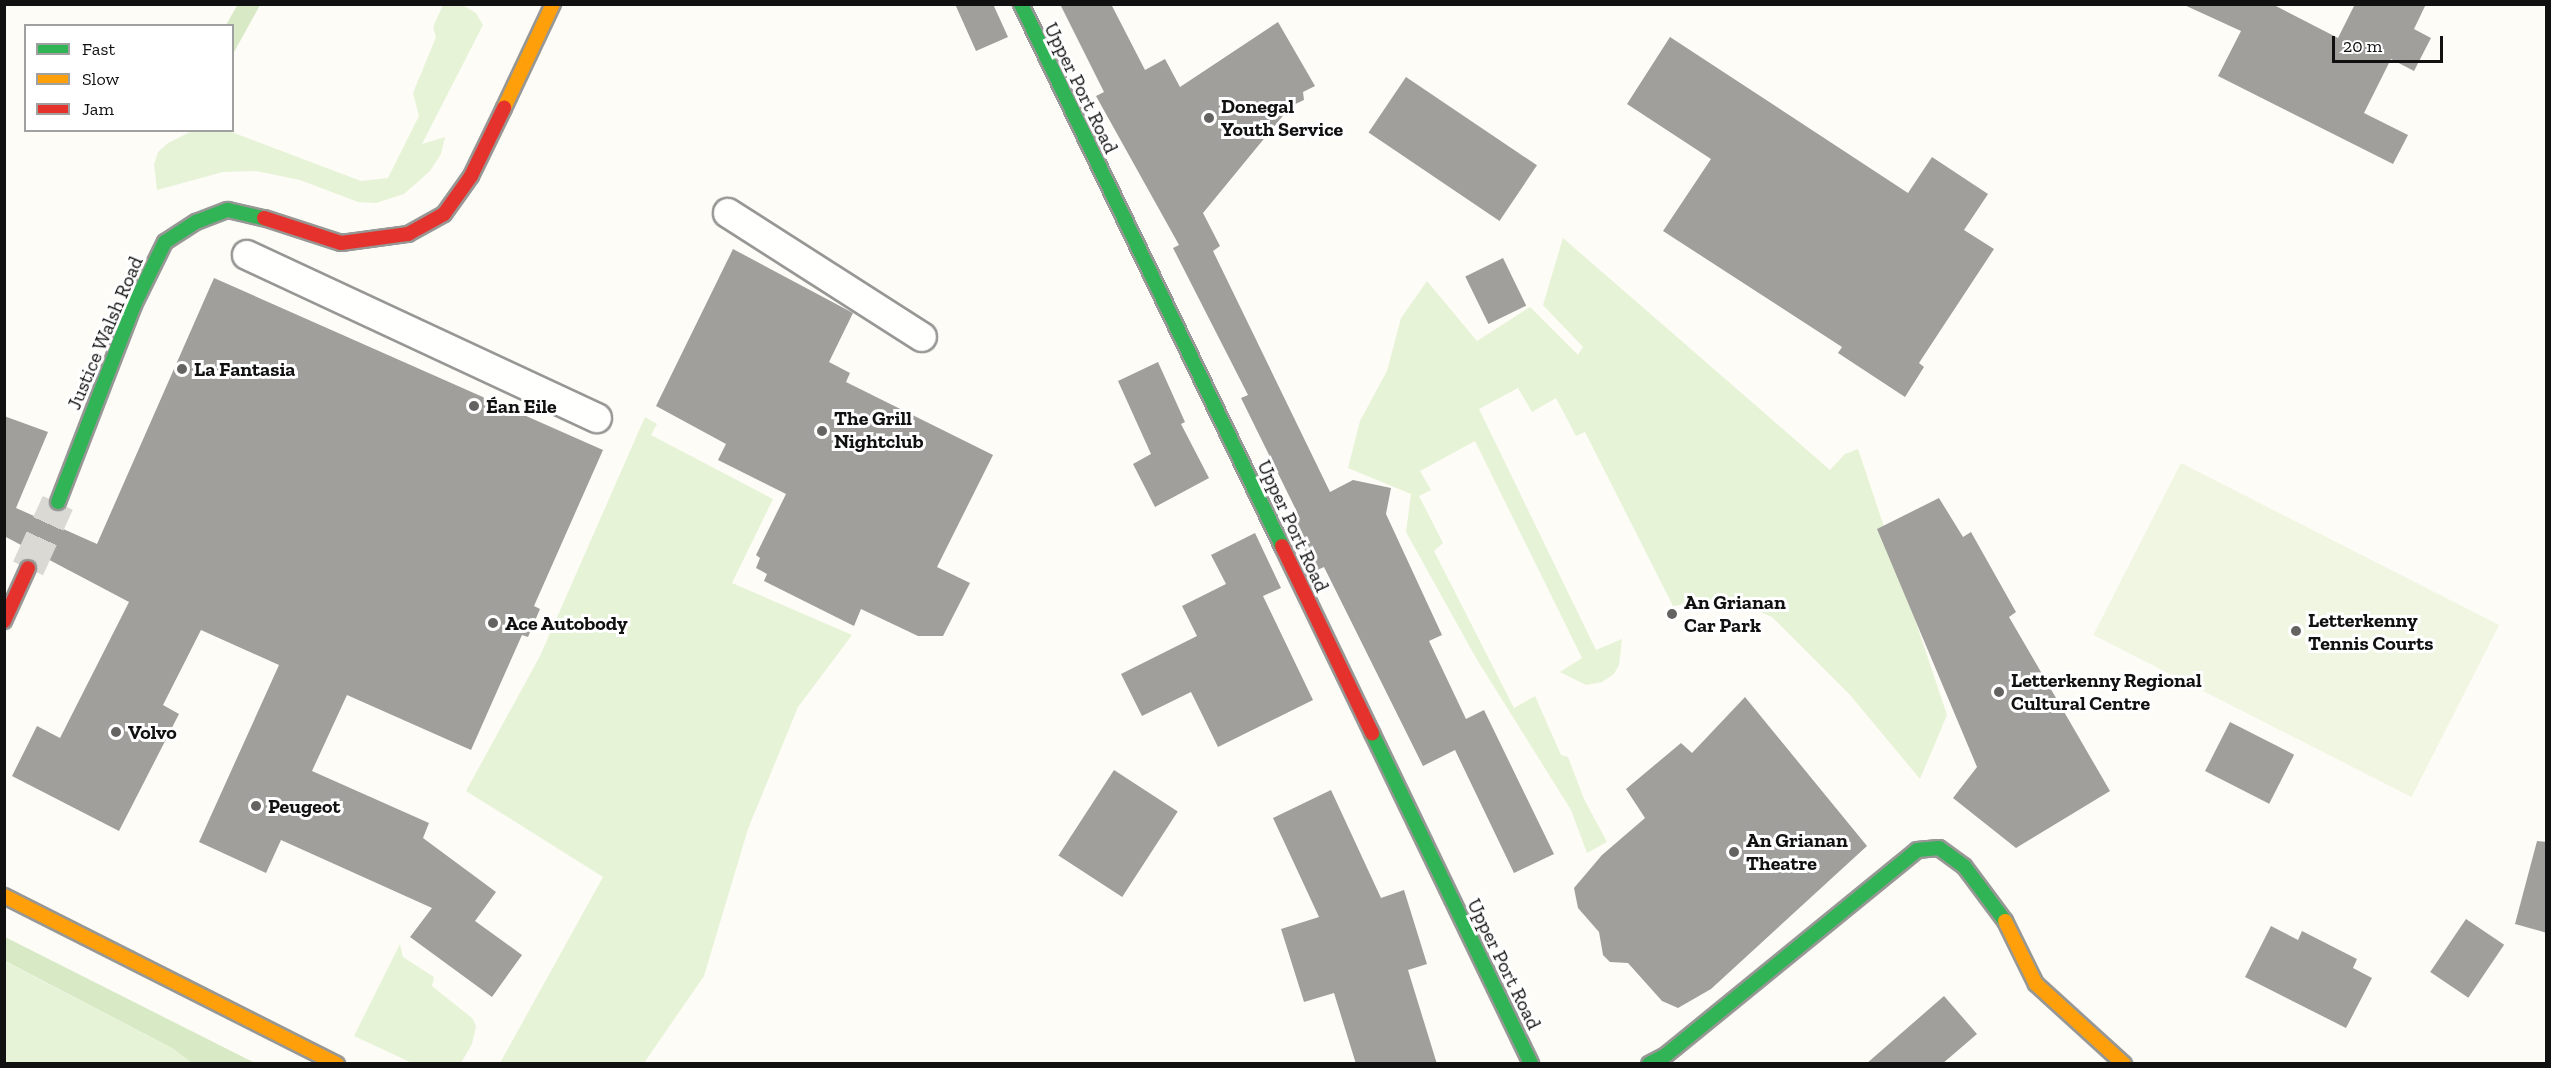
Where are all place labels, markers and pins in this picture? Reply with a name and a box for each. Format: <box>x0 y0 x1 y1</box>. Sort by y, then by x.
place label: Donegal Youth Service <box>1221 94 1343 141</box>
marker: Donegal Youth Service <box>1202 111 1216 125</box>
place label: La Fantasia <box>194 357 295 381</box>
marker: La Fantasia <box>175 362 189 376</box>
place label: Éan Eile <box>486 394 557 418</box>
marker: Éan Eile <box>467 399 481 413</box>
place label: The Grill Nightclub <box>834 407 924 454</box>
marker: The Grill Nightclub <box>815 424 829 438</box>
place label: An Grianan Car Park <box>1684 590 1786 637</box>
marker: An Grianan Car Park <box>1665 607 1679 621</box>
place label: Letterkenny Tennis Courts <box>2308 608 2433 655</box>
place label: Ace Autobody <box>505 611 628 635</box>
marker: Ace Autobody <box>486 616 500 630</box>
marker: Letterkenny Tennis Courts <box>2289 624 2303 638</box>
place label: Letterkenny Regional Cultural Centre <box>2011 668 2202 715</box>
marker: Letterkenny Regional Cultural Centre <box>1992 685 2006 699</box>
place label: Volvo <box>128 720 177 744</box>
marker: Volvo <box>109 725 123 739</box>
place label: Peugeot <box>268 794 340 818</box>
marker: Peugeot <box>249 799 263 813</box>
place label: An Grianan Theatre <box>1746 828 1848 875</box>
marker: An Grianan Theatre <box>1727 845 1741 859</box>

